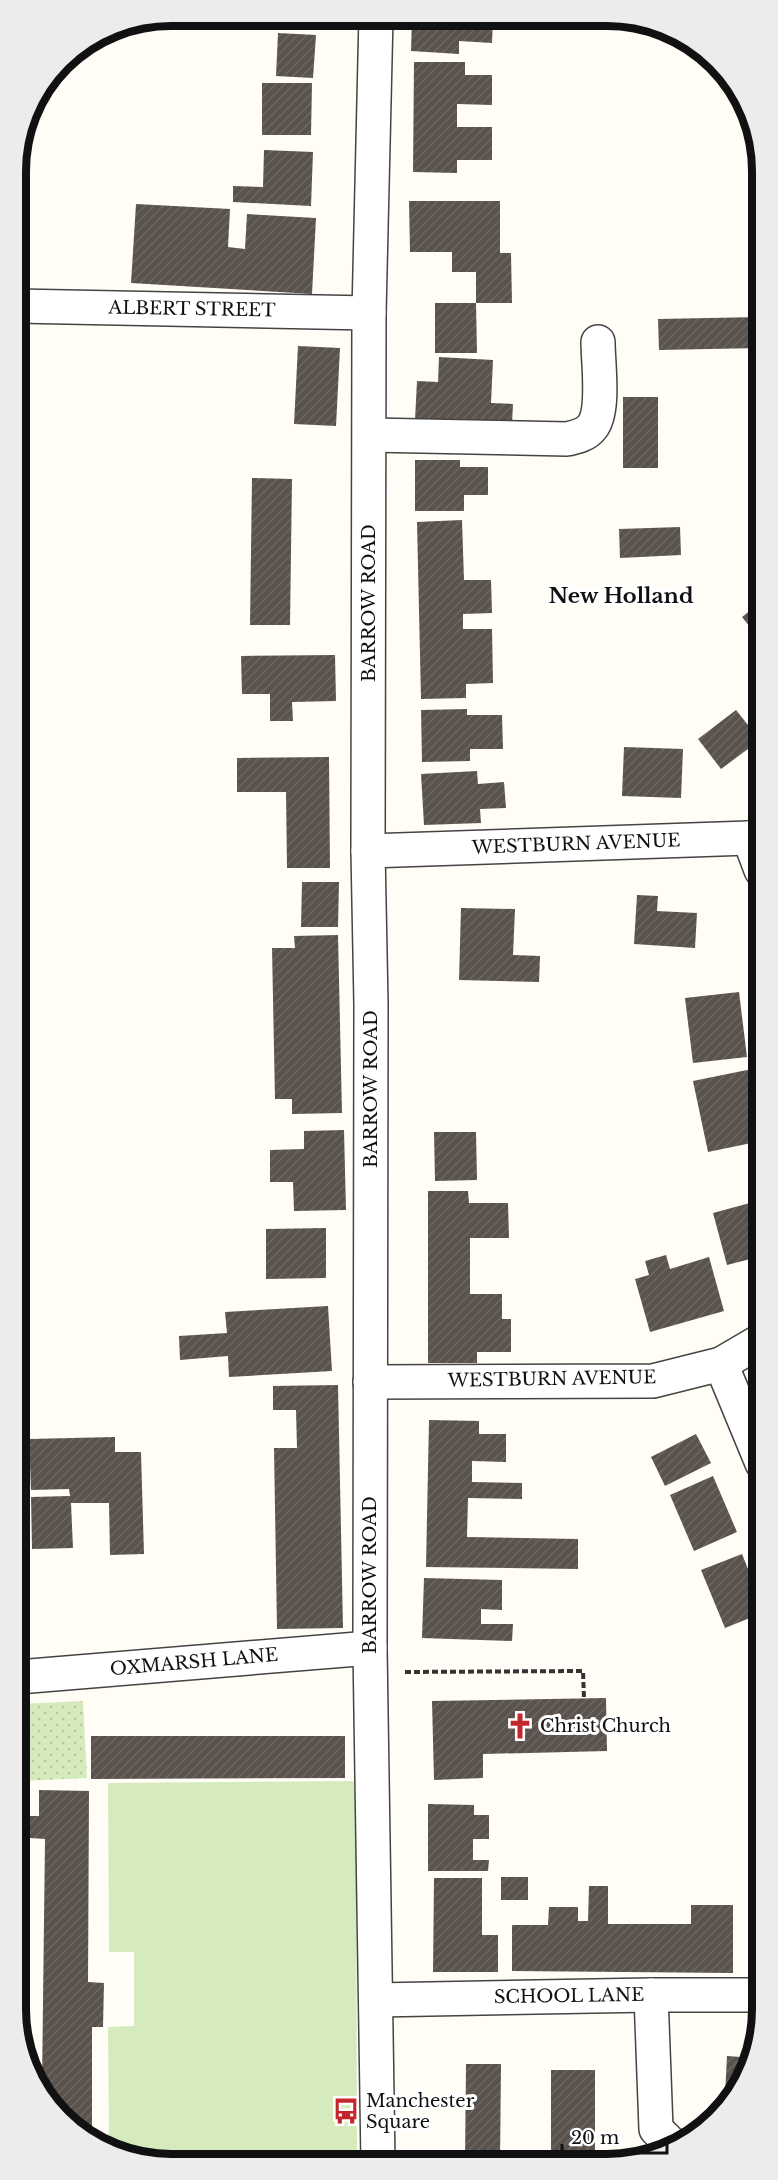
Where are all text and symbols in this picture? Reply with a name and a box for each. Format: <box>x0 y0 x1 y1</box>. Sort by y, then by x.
street label: ALBERT STREET <box>107 297 276 321</box>
street label: BARROW ROAD <box>358 524 380 682</box>
district label: New Holland <box>549 583 694 609</box>
street label: WESTBURN AVENUE <box>470 829 681 859</box>
street label: BARROW ROAD <box>360 1010 382 1168</box>
street label: WESTBURN AVENUE <box>447 1366 656 1392</box>
street label: BARROW ROAD <box>359 1496 381 1654</box>
street label: OXMARSH LANE <box>109 1644 279 1680</box>
church icon: Christ Church <box>505 1711 535 1741</box>
place label: Christ Church <box>540 1715 671 1737</box>
street label: SCHOOL LANE <box>494 1984 644 2008</box>
place label: Manchester Square <box>366 2090 475 2133</box>
bus stop icon: Manchester Square <box>331 2096 361 2126</box>
scale bar <box>562 2117 667 2155</box>
text: 20 m <box>571 2127 619 2149</box>

